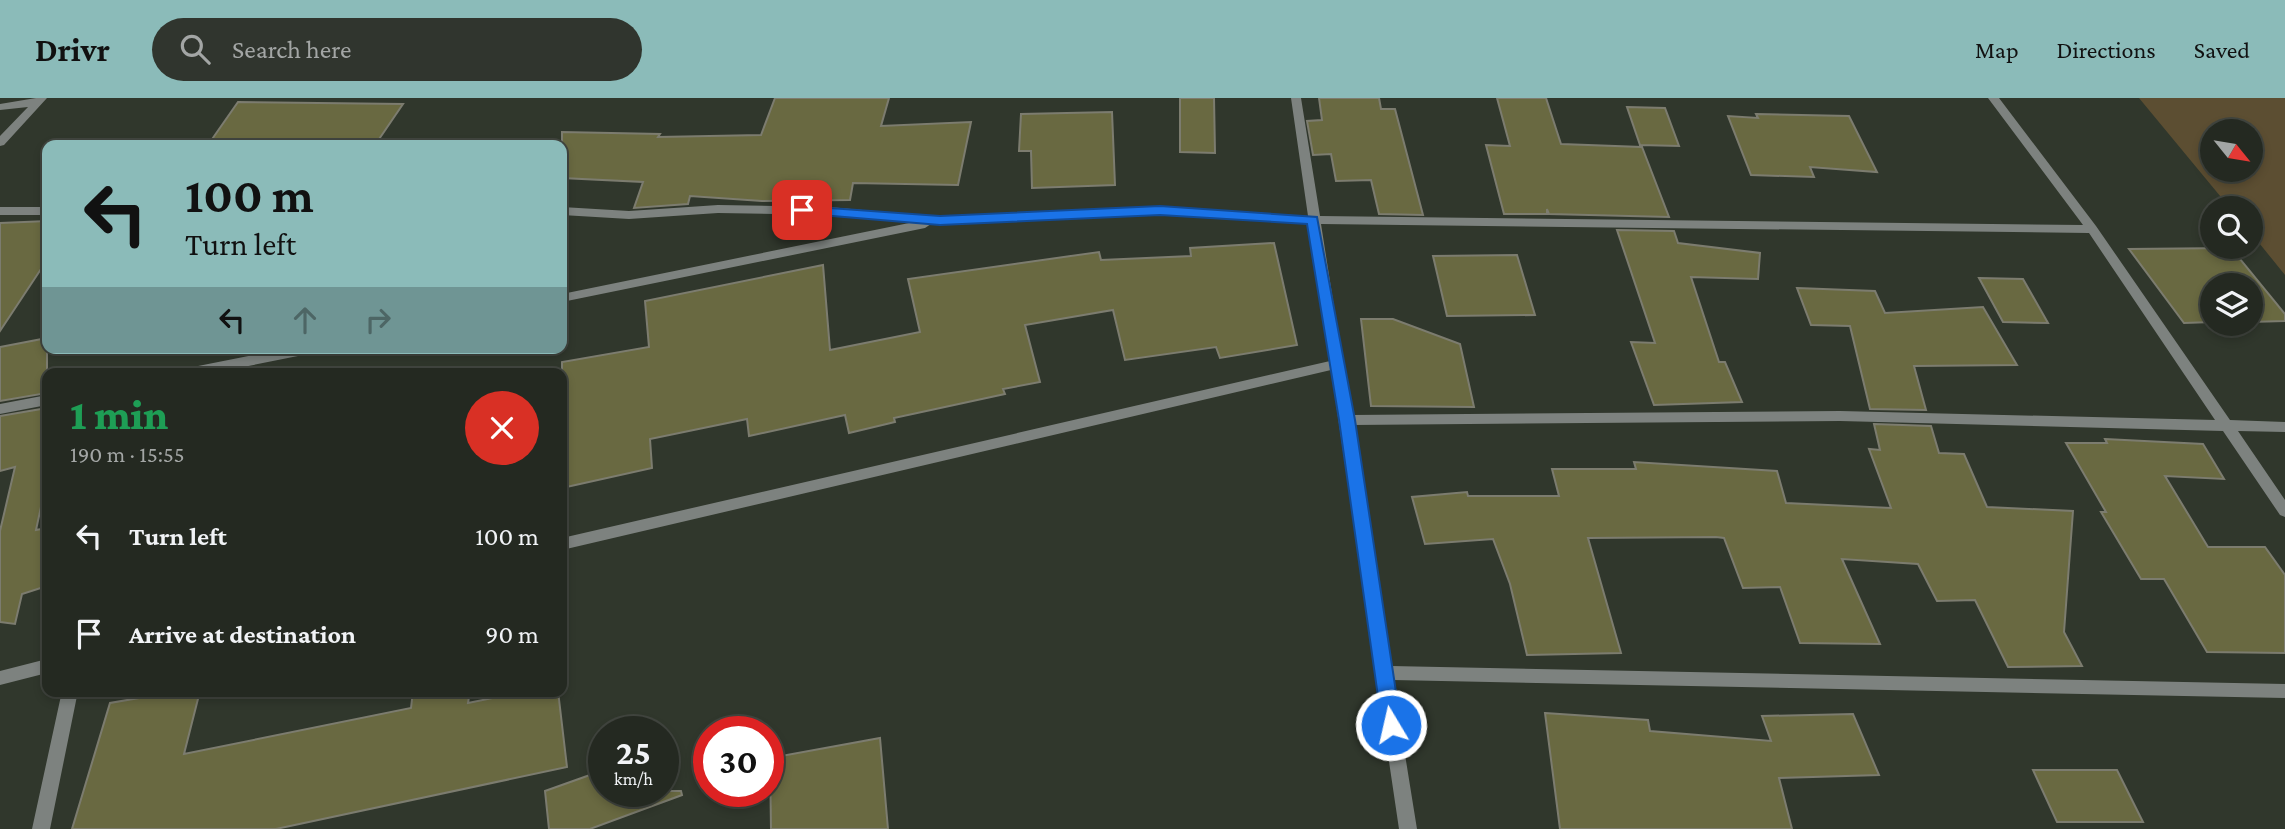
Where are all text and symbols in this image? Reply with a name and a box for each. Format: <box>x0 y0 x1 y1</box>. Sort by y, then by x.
search box <box>152 18 642 81</box>
icon: search <box>176 30 214 68</box>
text: Drivr <box>35 31 110 68</box>
text: Search here <box>232 35 351 64</box>
text: Map <box>1975 36 2019 63</box>
text: Directions <box>2057 36 2156 63</box>
text: Saved <box>2194 36 2250 63</box>
north arrow <box>2200 119 2263 182</box>
map controls <box>2200 119 2263 336</box>
icon: left <box>70 168 161 259</box>
text: 100 m <box>185 168 314 223</box>
pin <box>772 180 832 240</box>
icon: arrive <box>783 191 821 229</box>
button: search <box>2200 196 2263 259</box>
text: Turn left <box>185 226 296 262</box>
button: layers <box>2200 273 2263 336</box>
icon: left <box>213 301 251 339</box>
icon: ahead <box>286 301 324 339</box>
icon: right <box>359 301 397 339</box>
text: 1 min <box>70 391 168 438</box>
button: close <box>465 391 539 465</box>
text: 190 m · 15:55 <box>70 441 184 467</box>
icon: left <box>70 517 108 555</box>
text: Turn left <box>129 522 227 551</box>
text: 100 m <box>475 522 539 551</box>
icon: arrive <box>70 615 108 653</box>
text: Arrive at destination <box>129 620 356 649</box>
text: 90 m <box>485 620 539 649</box>
position arrow <box>1354 688 1428 762</box>
speed limit sign: 30 <box>693 716 784 807</box>
text: 25 <box>616 733 651 772</box>
text: km/h <box>614 769 653 789</box>

